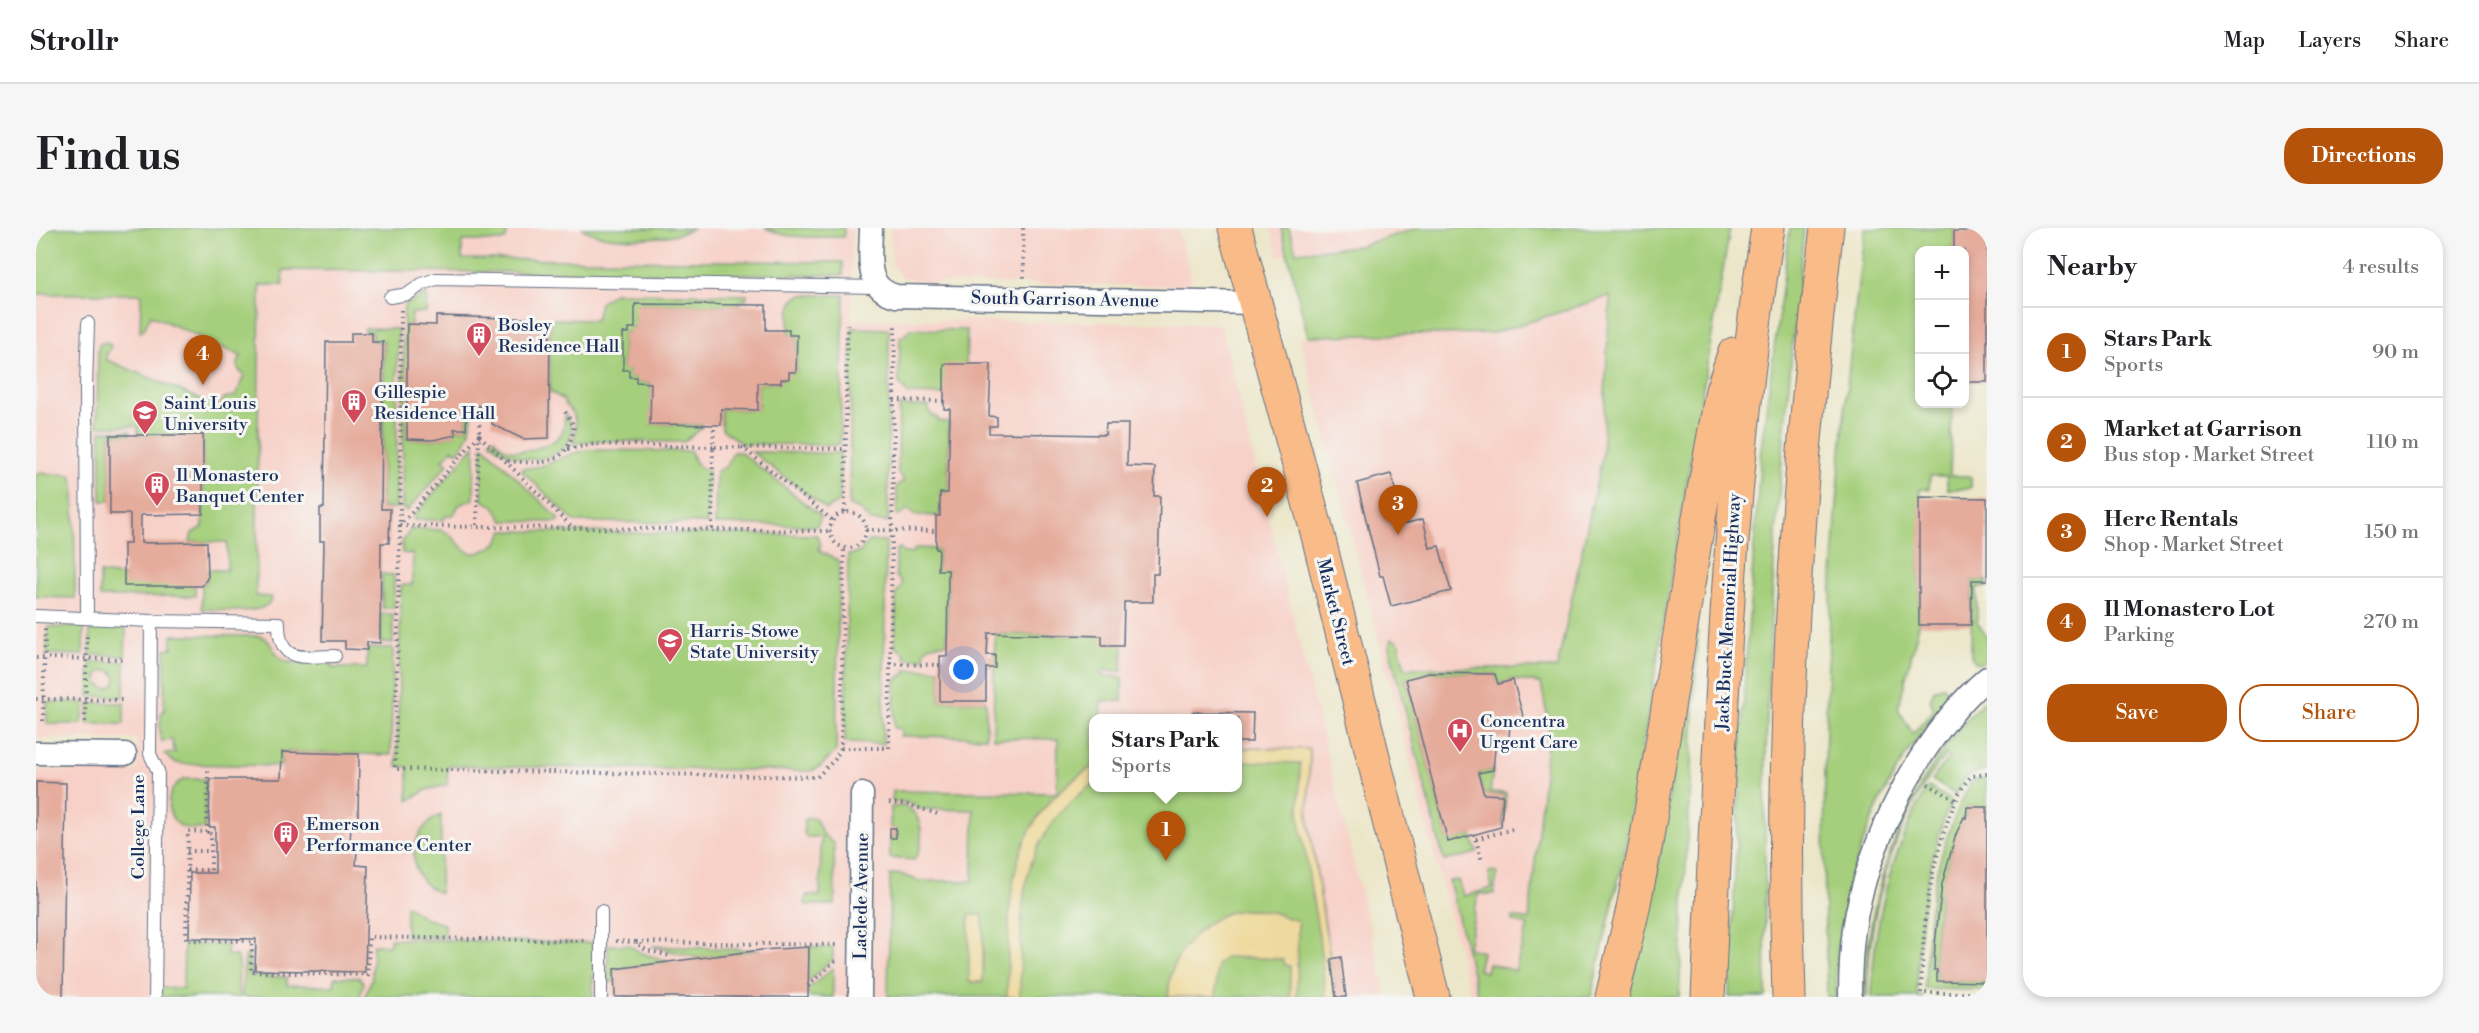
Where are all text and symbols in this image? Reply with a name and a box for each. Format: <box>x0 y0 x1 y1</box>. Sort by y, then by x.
text: Strollr <box>30 24 119 59</box>
text: Map <box>2224 28 2265 54</box>
text: Layers <box>2298 28 2361 54</box>
text: Share <box>2394 28 2449 54</box>
button: Directions <box>2284 128 2443 184</box>
text: Find us <box>36 130 180 183</box>
map controls <box>1915 246 1969 408</box>
button: + <box>1915 246 1969 300</box>
text: Nearby <box>2047 251 2137 283</box>
text: 4 results <box>2342 255 2419 280</box>
street label: South Garrison Avenue <box>971 286 1159 313</box>
button: − <box>1915 300 1969 354</box>
place label: Bosley Residence Hall <box>497 314 620 358</box>
building icon: Bosley Residence Hall <box>464 320 494 358</box>
text: Stars Park <box>2104 326 2212 353</box>
pin: 4 <box>184 336 222 385</box>
text: 1 <box>2062 340 2071 365</box>
text: 90 m <box>2372 340 2419 365</box>
text: Sports <box>2104 353 2163 378</box>
button: locate <box>1915 354 1969 408</box>
place label: Gillespie Residence Hall <box>374 381 496 425</box>
building icon: Gillespie Residence Hall <box>339 387 369 425</box>
place label: Saint Louis University <box>164 392 256 436</box>
school or university icon: Saint Louis University <box>130 398 160 436</box>
text: Market at Garrison <box>2104 416 2302 443</box>
text: 2 <box>2060 430 2073 455</box>
text: 110 m <box>2367 430 2419 455</box>
text: Bus stop · Market Street <box>2104 443 2315 468</box>
place label: Il Monastero Banquet Center <box>175 464 305 508</box>
pin: 2 <box>1248 468 1286 517</box>
building icon: Il Monastero Banquet Center <box>142 470 172 508</box>
pin: 3 <box>1378 486 1418 535</box>
street label: Jack Buck Memorial Highway <box>1711 492 1746 732</box>
text: Herc Rentals <box>2104 506 2238 533</box>
text: 3 <box>2060 520 2073 545</box>
text: 150 m <box>2364 520 2419 545</box>
text: Shop · Market Street <box>2104 533 2284 558</box>
street label: Market Street <box>1311 556 1360 669</box>
text: Il Monastero Lot <box>2104 596 2274 623</box>
text: 4 <box>2060 610 2073 635</box>
text: 270 m <box>2363 610 2419 635</box>
place label: Harris-Stowe State University <box>690 620 819 664</box>
text: Parking <box>2104 623 2174 648</box>
school or university icon: Harris-Stowe State University <box>655 626 685 664</box>
your location <box>949 655 978 684</box>
button: Save <box>2047 684 2227 742</box>
button: Share <box>2239 684 2419 742</box>
place label: Concentra Urgent Care <box>1480 710 1578 754</box>
popup <box>1089 714 1242 792</box>
hospital icon: Concentra Urgent Care <box>1445 716 1475 754</box>
text: Stars Park <box>1112 727 1219 754</box>
text: Sports <box>1112 754 1171 779</box>
street label: College Lane <box>127 775 150 879</box>
pin: 1 <box>1146 812 1186 861</box>
place label: Emerson Performance Center <box>306 813 472 857</box>
building icon: Emerson Performance Center <box>271 819 301 857</box>
street label: Laclede Avenue <box>849 832 874 960</box>

